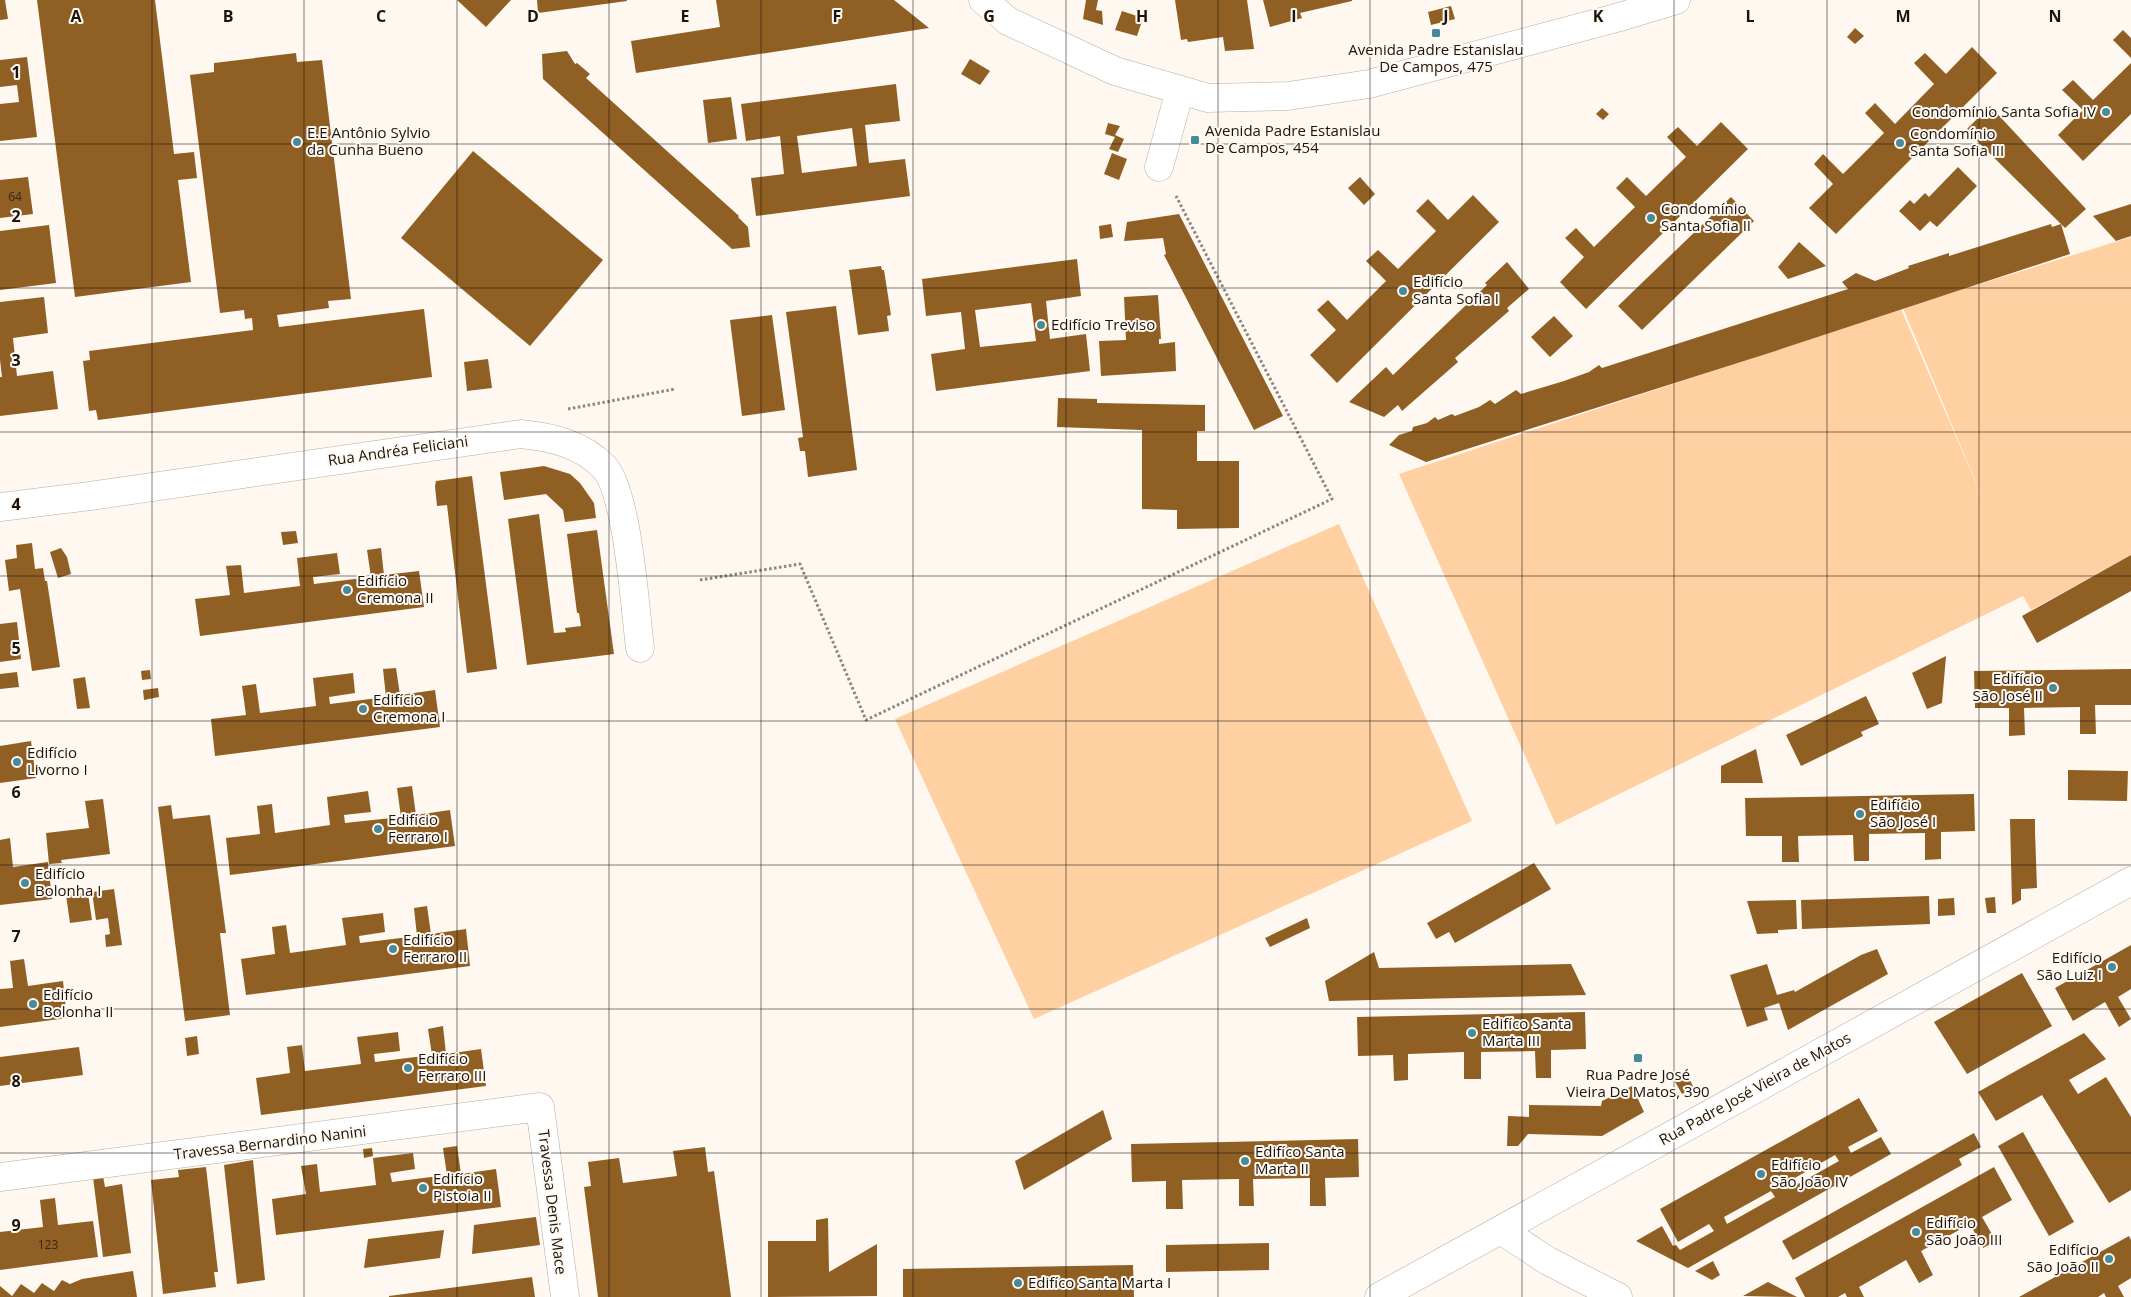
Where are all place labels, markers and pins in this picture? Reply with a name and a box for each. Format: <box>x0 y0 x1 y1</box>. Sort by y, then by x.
marker: Avenida Padre Estanislau De Campos, 475 <box>1430 27 1442 39</box>
place label: Avenida Padre Estanislau De Campos, 475 <box>1348 39 1524 76</box>
place label: Condomínio Santa Sofia IV <box>1912 101 2096 121</box>
marker: Condomínio Santa Sofia IV <box>2100 106 2112 118</box>
place label: Avenida Padre Estanislau De Campos, 454 <box>1205 120 1380 157</box>
place label: E.E Antônio Sylvio da Cunha Bueno <box>307 122 430 159</box>
place label: Condomínio Santa Sofia III <box>1910 123 2004 160</box>
marker: Avenida Padre Estanislau De Campos, 454 <box>1189 134 1201 146</box>
marker: E.E Antônio Sylvio da Cunha Bueno <box>291 136 303 148</box>
marker: Condomínio Santa Sofia III <box>1894 137 1906 149</box>
place label: Condomínio Santa Sofia II <box>1661 198 1751 235</box>
marker: Condomínio Santa Sofia II <box>1645 212 1657 224</box>
place label: Edifício Santa Sofia I <box>1413 271 1499 308</box>
marker: Edifício Santa Sofia I <box>1397 285 1409 297</box>
place label: Edifício Treviso <box>1051 314 1155 334</box>
marker: Edifício Treviso <box>1035 319 1047 331</box>
place label: Edifício Cremona II <box>357 570 434 607</box>
marker: Edifício Cremona II <box>341 584 353 596</box>
place label: Edifício São José II <box>1973 668 2043 705</box>
marker: Edifício São José II <box>2047 682 2059 694</box>
place label: Edifício Cremona I <box>373 689 446 726</box>
marker: Edifício Cremona I <box>357 703 369 715</box>
place label: Edifício Livorno I <box>27 742 88 779</box>
marker: Edifício Livorno I <box>11 756 23 768</box>
place label: Edifício São José I <box>1870 794 1936 831</box>
marker: Edifício São José I <box>1854 808 1866 820</box>
place label: Edifício Ferraro I <box>388 809 448 846</box>
marker: Edifício Ferraro I <box>372 823 384 835</box>
place label: Edifício Bolonha I <box>35 863 101 900</box>
marker: Edifício Bolonha I <box>19 877 31 889</box>
place label: Edifício Ferraro II <box>403 929 467 966</box>
marker: Edifício Ferraro II <box>387 943 399 955</box>
place label: Edifício São Luiz I <box>2037 947 2102 984</box>
marker: Edifício São Luiz I <box>2106 961 2118 973</box>
place label: Edifício Bolonha II <box>43 984 114 1021</box>
marker: Edifício Bolonha II <box>27 998 39 1010</box>
place label: Edifíco Santa Marta III <box>1482 1013 1572 1050</box>
marker: Edifíco Santa Marta III <box>1466 1027 1478 1039</box>
place label: Edifício Ferraro III <box>418 1048 486 1085</box>
marker: Rua Padre José Vieira De Matos, 390 <box>1632 1052 1644 1064</box>
marker: Edifício Ferraro III <box>402 1062 414 1074</box>
place label: Rua Padre José Vieira De Matos, 390 <box>1566 1064 1710 1101</box>
place label: Edifíco Santa Marta II <box>1255 1141 1345 1178</box>
place label: Edifício São João IV <box>1771 1154 1848 1191</box>
marker: Edifíco Santa Marta II <box>1239 1155 1251 1167</box>
place label: Edifício Pistoia II <box>433 1168 492 1205</box>
marker: Edifício São João IV <box>1755 1168 1767 1180</box>
marker: Edifício Pistoia II <box>417 1182 429 1194</box>
place label: Edifício São João III <box>1926 1212 2002 1249</box>
marker: Edifício São João III <box>1910 1226 1922 1238</box>
place label: Edifício São João II <box>2027 1239 2099 1276</box>
marker: Edifício São João II <box>2103 1253 2115 1265</box>
place label: Edifíco Santa Marta I <box>1028 1272 1171 1292</box>
marker: Edifíco Santa Marta I <box>1012 1277 1024 1289</box>

